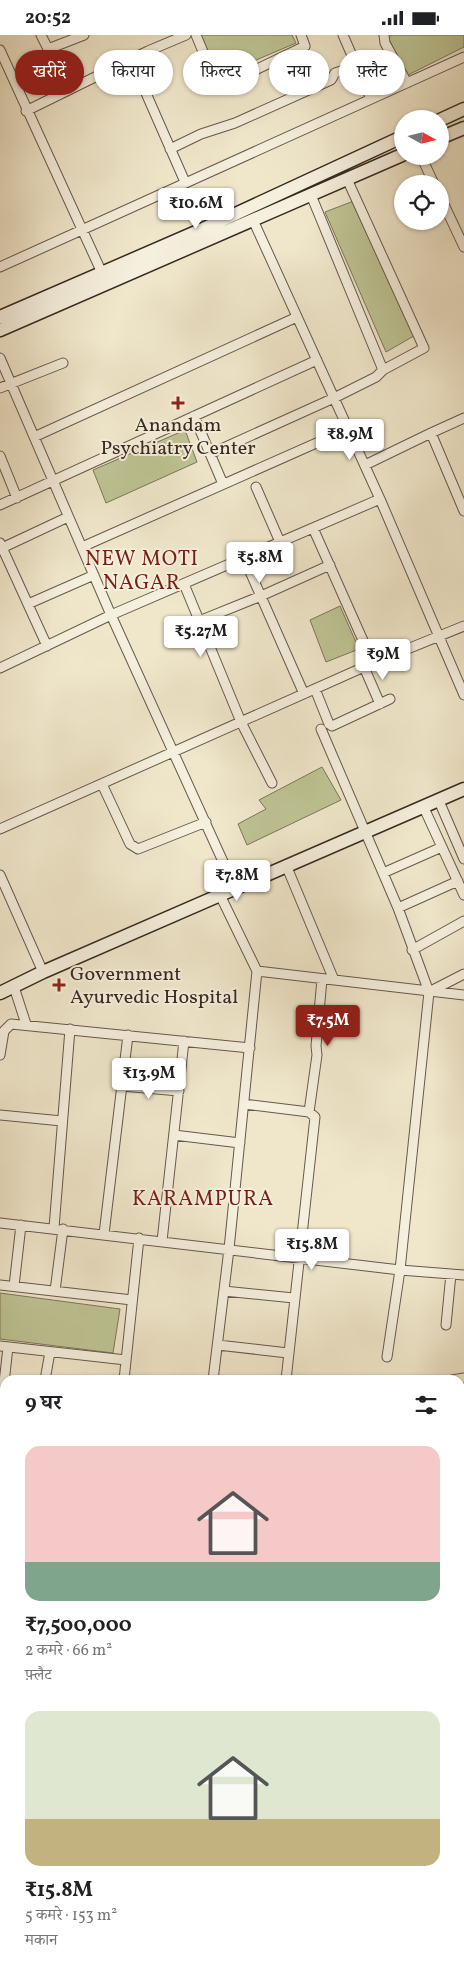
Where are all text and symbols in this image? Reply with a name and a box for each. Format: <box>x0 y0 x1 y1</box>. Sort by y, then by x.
text: 20:52 <box>25 5 71 31</box>
chip: खरीदें <box>15 50 84 95</box>
chip: किराया <box>94 50 173 95</box>
chip: फ़िल्टर <box>183 50 259 95</box>
chip: नया <box>269 50 329 95</box>
chip: फ़्लैट <box>339 50 405 95</box>
north arrow <box>394 110 449 165</box>
map controls <box>394 110 449 230</box>
button: locate <box>394 175 449 230</box>
pin: ₹10.6M <box>155 187 237 230</box>
text: ₹10.6M <box>169 193 223 215</box>
marker: Anandam Psychiatry Center <box>171 396 185 410</box>
place label: Anandam Psychiatry Center <box>100 412 256 463</box>
pin: ₹8.9M <box>315 419 385 461</box>
text: ₹8.9M <box>327 424 373 446</box>
pin: ₹5.8M <box>225 541 295 584</box>
district label: NEW MOTI NAGAR <box>85 545 199 598</box>
text: ₹5.8M <box>237 547 283 569</box>
pin: ₹5.27M <box>160 615 242 658</box>
text: ₹5.27M <box>175 621 227 643</box>
pin: ₹9M <box>359 639 407 681</box>
text: ₹9M <box>366 644 400 666</box>
pin: ₹7.8M <box>202 859 272 902</box>
text: ₹7.8M <box>215 865 259 887</box>
place label: Government Ayurvedic Hospital <box>70 961 238 1012</box>
marker: Government Ayurvedic Hospital <box>52 978 66 992</box>
pin: ₹7.5M <box>293 1005 363 1047</box>
text: ₹7.5M <box>307 1010 349 1032</box>
pin: ₹13.9M <box>108 1057 190 1100</box>
text: ₹13.9M <box>123 1063 175 1085</box>
district label: KARAMPURA <box>132 1185 274 1214</box>
pin: ₹15.8M <box>271 1229 353 1271</box>
text: ₹15.8M <box>286 1234 338 1256</box>
text: 9 घर <box>25 1389 62 1418</box>
icon: filters <box>412 1391 440 1419</box>
icon: home <box>188 1478 278 1568</box>
text: ₹7,500,000 <box>25 1611 132 1640</box>
text: 2 कमरे · 66 m² <box>25 1640 112 1662</box>
text: फ़्लैट <box>25 1665 52 1687</box>
icon: home <box>188 1743 278 1833</box>
text: ₹15.8M <box>25 1876 93 1905</box>
text: 5 कमरे · 153 m² <box>25 1905 117 1927</box>
text: मकान <box>25 1930 57 1952</box>

